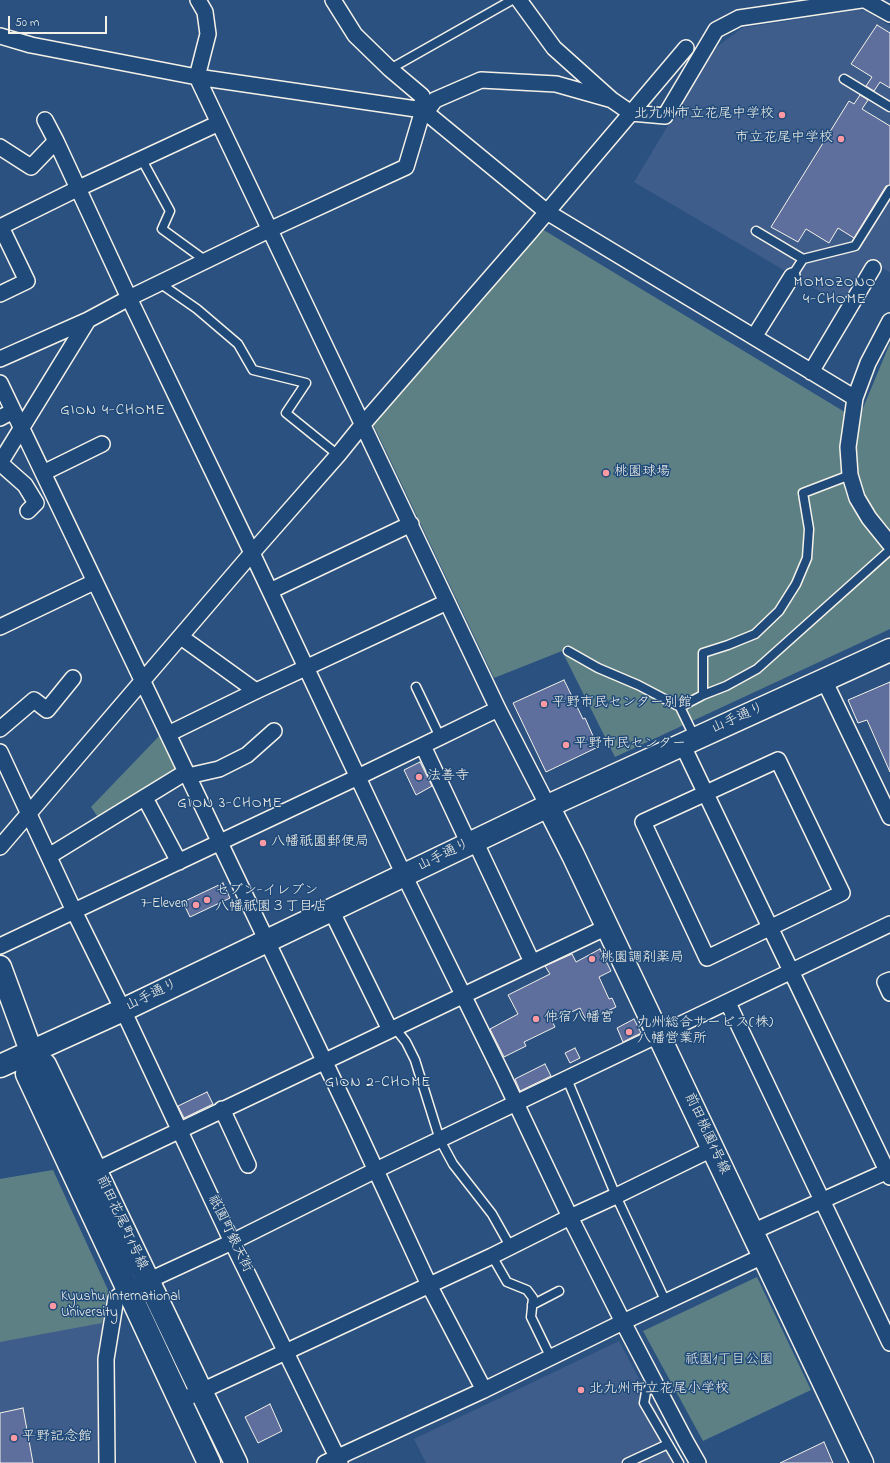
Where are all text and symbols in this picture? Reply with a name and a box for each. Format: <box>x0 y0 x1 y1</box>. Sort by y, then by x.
scale bar <box>10 8 109 34</box>
text: 50 m <box>15 14 39 32</box>
place label: 北九州市立花尾中学校 <box>634 107 774 123</box>
marker: 北九州市立花尾中学校 <box>777 110 787 120</box>
place label: 市立花尾中学校 <box>735 131 833 147</box>
marker: 市立花尾中学校 <box>836 134 846 144</box>
district label: MOMOZONO 4-CHOME <box>794 275 876 310</box>
district label: GION 4-CHOME <box>60 403 166 421</box>
place label: 桃園球場 <box>614 465 670 481</box>
marker: 桃園球場 <box>601 468 611 478</box>
place label: 平野市民センター別館 <box>552 696 692 712</box>
marker: 平野市民センター別館 <box>539 699 549 709</box>
street label: 山手通り <box>709 700 767 738</box>
place label: 平野市民センター <box>574 737 686 753</box>
marker: 平野市民センター <box>561 740 571 750</box>
place label: 法善寺 <box>427 769 469 785</box>
marker: 法善寺 <box>414 772 424 782</box>
district label: GION 3-CHOME <box>177 796 283 814</box>
place label: 八幡祇園郵便局 <box>271 835 369 851</box>
street label: 山手通り <box>415 836 473 876</box>
marker: 八幡祇園郵便局 <box>258 838 268 848</box>
place label: セブン-イレブン 八幡祇園３丁目店 <box>215 884 327 916</box>
marker: セブン-イレブン 八幡祇園３丁目店 <box>202 895 212 905</box>
place label: 7-Eleven <box>141 897 188 913</box>
marker: 7-Eleven <box>191 900 201 910</box>
place label: 桃園調剤薬局 <box>600 951 684 967</box>
marker: 桃園調剤薬局 <box>587 954 597 964</box>
street label: 山手通り <box>123 976 181 1016</box>
place label: 仲宿八幡宮 <box>544 1011 614 1027</box>
marker: 仲宿八幡宮 <box>531 1014 541 1024</box>
place label: 九州総合サービス(株) 八幡営業所 <box>637 1016 773 1048</box>
marker: 九州総合サービス(株) 八幡営業所 <box>624 1027 634 1037</box>
district label: GION 2-CHOME <box>325 1075 431 1093</box>
street label: 前田桃園1号線 <box>680 1090 732 1178</box>
street label: 前田花尾町1号線 <box>92 1173 150 1273</box>
street label: 祇園町銀天街 <box>203 1193 255 1275</box>
place label: Kyushu International University <box>61 1290 180 1322</box>
marker: Kyushu International University <box>48 1301 58 1311</box>
park label: 祇園1丁目公園 <box>685 1353 773 1369</box>
place label: 北九州市立花尾小学校 <box>589 1382 729 1398</box>
marker: 北九州市立花尾小学校 <box>576 1385 586 1395</box>
place label: 平野記念館 <box>22 1430 92 1446</box>
marker: 平野記念館 <box>9 1433 19 1443</box>

